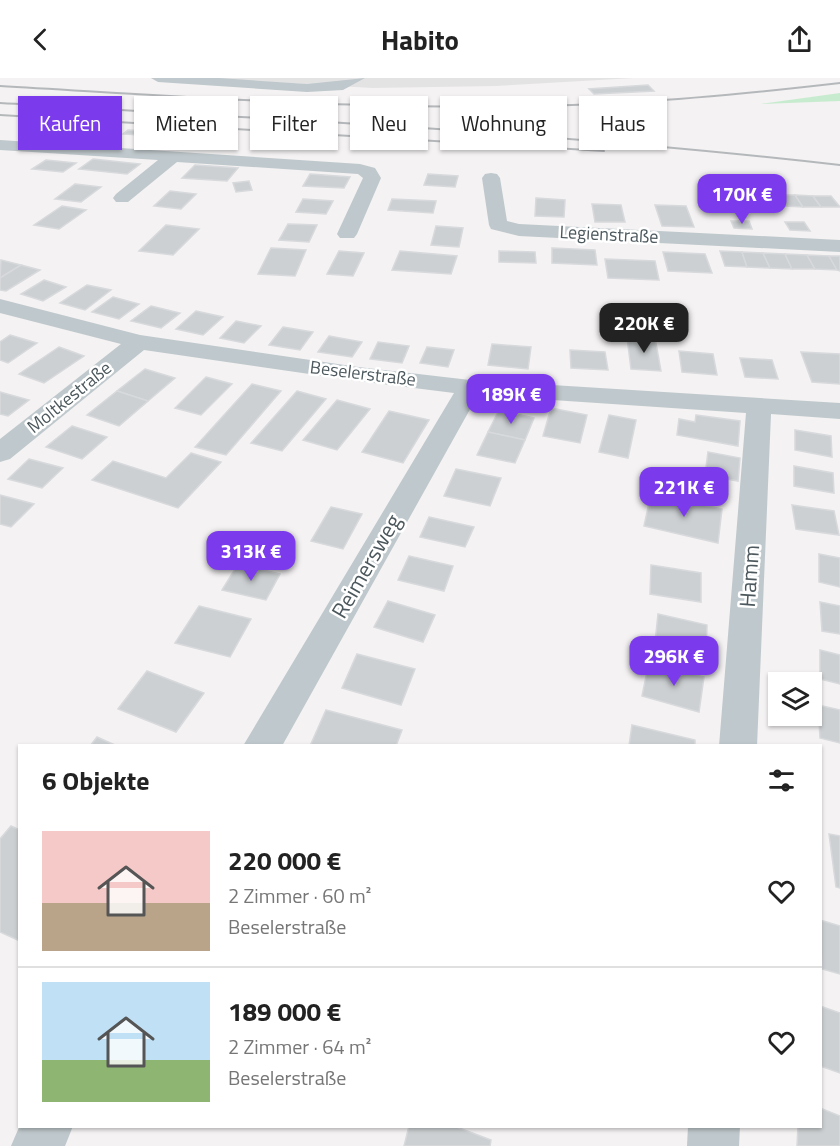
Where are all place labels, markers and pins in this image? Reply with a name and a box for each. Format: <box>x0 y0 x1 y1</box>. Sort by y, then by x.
pin: 170K € <box>693 174 791 225</box>
pin: 220K € <box>595 303 693 354</box>
pin: 189K € <box>462 374 560 425</box>
pin: 221K € <box>635 467 733 518</box>
pin: 313K € <box>202 531 300 582</box>
pin: 296K € <box>625 636 723 687</box>

